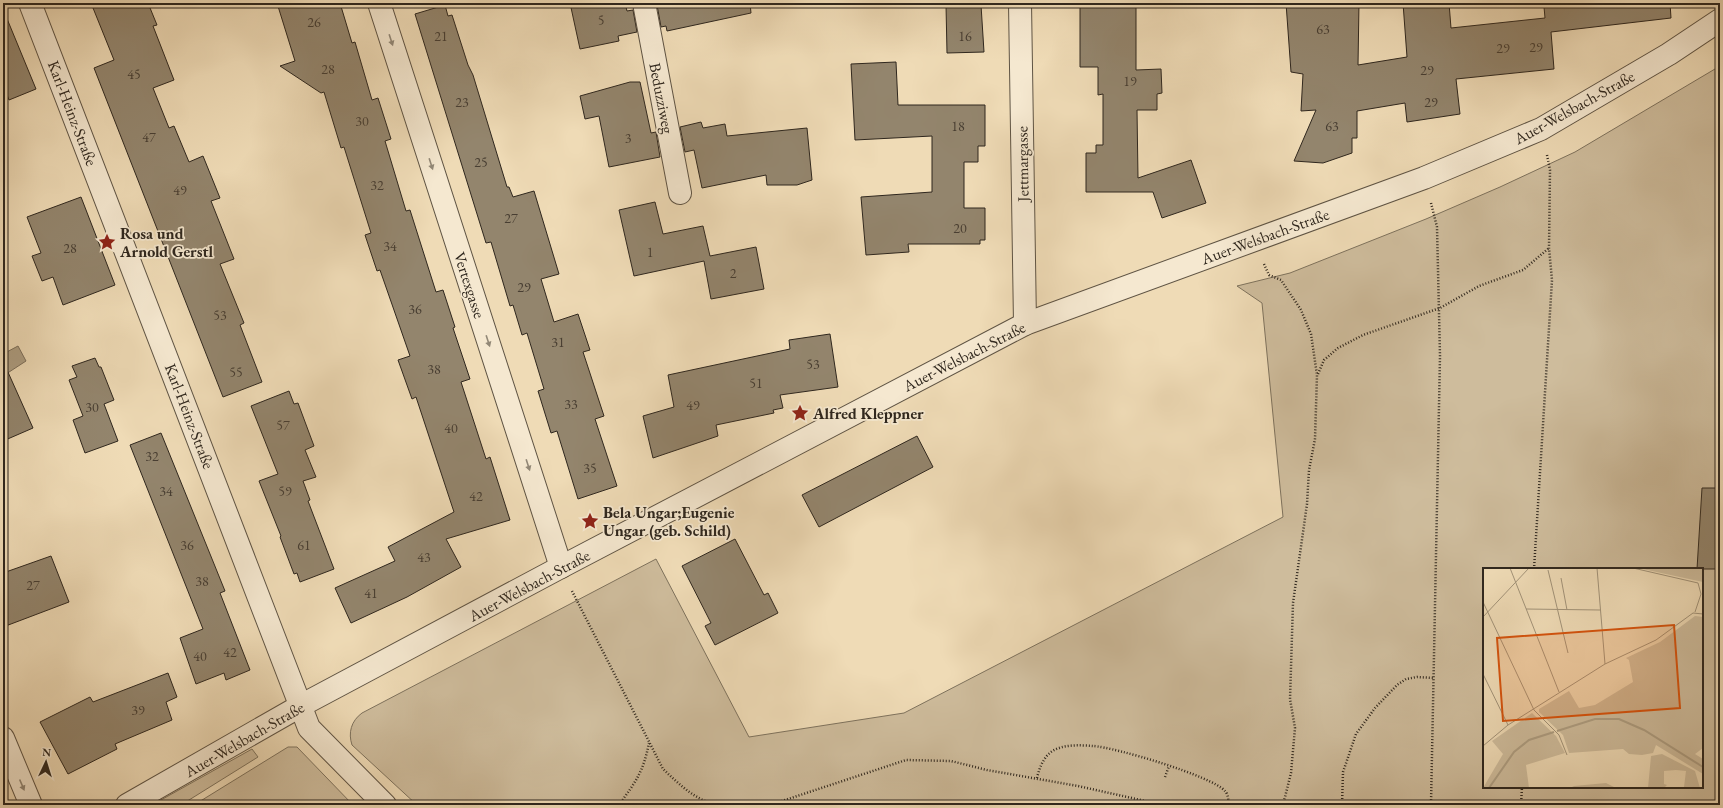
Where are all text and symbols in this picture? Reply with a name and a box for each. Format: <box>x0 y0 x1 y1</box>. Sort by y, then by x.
house number: 5 <box>598 11 604 29</box>
house number: 26 <box>307 13 321 31</box>
house number: 63 <box>1316 20 1330 38</box>
house number: 21 <box>434 27 448 45</box>
house number: 16 <box>958 27 972 45</box>
one-way arrow <box>388 34 394 46</box>
house number: 29 <box>1529 38 1543 56</box>
house number: 29 <box>1496 39 1510 57</box>
street label: Karl-Heinz-Straße <box>43 57 102 169</box>
house number: 28 <box>321 60 335 78</box>
street label: Beduzziweg <box>644 61 679 136</box>
house number: 29 <box>1420 61 1434 79</box>
house number: 45 <box>127 65 141 83</box>
street label: Auer-Welsbach-Straße <box>1509 66 1638 150</box>
house number: 19 <box>1123 72 1137 90</box>
house number: 23 <box>455 93 469 111</box>
house number: 29 <box>1424 93 1438 111</box>
house number: 30 <box>355 112 369 130</box>
house number: 18 <box>951 117 965 135</box>
house number: 63 <box>1325 117 1339 135</box>
street label: Jettmargasse <box>1011 126 1034 204</box>
house number: 47 <box>142 128 156 146</box>
house number: 3 <box>625 129 632 147</box>
house number: 25 <box>474 153 488 171</box>
one-way arrow <box>428 158 434 170</box>
house number: 32 <box>370 176 384 194</box>
house number: 49 <box>173 181 187 199</box>
street label: Auer-Welsbach-Straße <box>1197 204 1332 270</box>
house number: 27 <box>504 209 518 227</box>
house number: 20 <box>953 219 967 237</box>
place label: Rosa und Arnold Gerstl <box>119 223 214 262</box>
place icon: Rosa und Arnold Gerstl <box>97 232 117 252</box>
house number: 34 <box>383 237 397 255</box>
house number: 28 <box>63 239 77 257</box>
house number: 1 <box>647 243 653 261</box>
street label: Vertexgasse <box>449 249 490 321</box>
house number: 2 <box>730 264 737 282</box>
house number: 29 <box>517 278 531 296</box>
house number: 36 <box>408 300 422 318</box>
house number: 53 <box>213 306 227 324</box>
street label: Auer-Welsbach-Straße <box>899 317 1029 397</box>
house number: 31 <box>551 333 565 351</box>
one-way arrow <box>485 335 491 347</box>
house number: 53 <box>806 355 820 373</box>
street label: Karl-Heinz-Straße <box>160 360 219 472</box>
house number: 38 <box>427 360 441 378</box>
house number: 55 <box>229 363 243 381</box>
house number: 51 <box>749 374 763 392</box>
house number: 33 <box>564 395 578 413</box>
house number: 49 <box>686 396 700 414</box>
house number: 30 <box>85 398 99 416</box>
place icon: Alfred Kleppner <box>790 403 810 423</box>
place label: Alfred Kleppner <box>812 403 924 424</box>
house number: 57 <box>276 416 290 434</box>
house number: 40 <box>444 419 458 437</box>
house number: 32 <box>145 447 159 465</box>
one-way arrow <box>525 459 531 471</box>
house number: 35 <box>583 459 597 477</box>
house number: 34 <box>159 482 173 500</box>
house number: 59 <box>278 482 292 500</box>
house number: 42 <box>469 487 483 505</box>
place label: Bela Ungar;Eugenie Ungar (geb. Schild) <box>603 502 735 541</box>
place icon: Bela Ungar;Eugenie Ungar (geb. Schild) <box>580 511 600 531</box>
house number: 36 <box>180 536 194 554</box>
house number: 61 <box>297 536 311 554</box>
street label: Auer-Welsbach-Straße <box>464 545 594 627</box>
house number: 43 <box>417 548 431 566</box>
inset map <box>1483 568 1703 788</box>
house number: 38 <box>195 572 209 590</box>
house number: 27 <box>26 576 40 594</box>
house number: 41 <box>364 584 378 602</box>
house number: 42 <box>223 643 237 661</box>
house number: 40 <box>193 647 207 665</box>
street label: Auer-Welsbach-Straße <box>180 697 308 783</box>
house number: 39 <box>131 701 145 719</box>
north arrow <box>26 742 66 782</box>
text: N <box>42 745 52 759</box>
one-way arrow <box>20 779 26 791</box>

